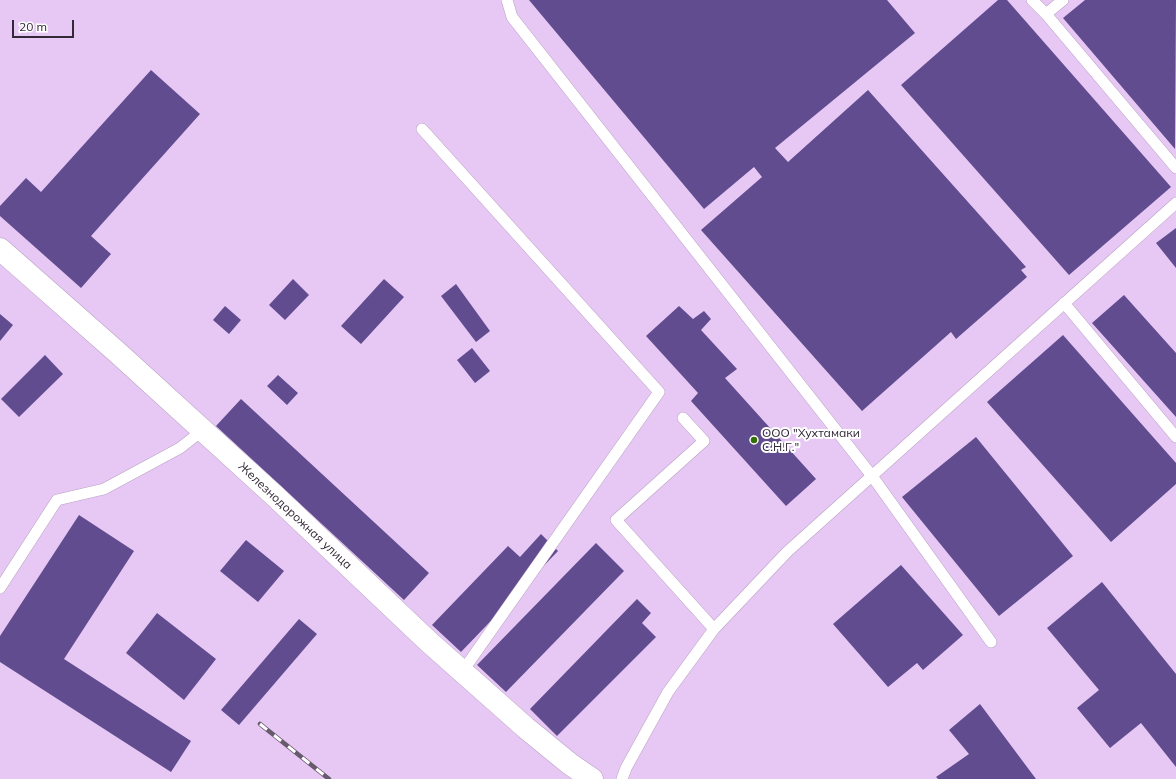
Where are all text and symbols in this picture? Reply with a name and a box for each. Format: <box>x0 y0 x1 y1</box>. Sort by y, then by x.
scale bar <box>14 12 76 38</box>
text: 20 m <box>19 19 47 34</box>
place label: ООО "Хухтамаки С.Н.Г." <box>762 426 860 454</box>
marker: ООО "Хухтамаки С.Н.Г." <box>749 435 759 445</box>
street label: Железнодорожная улица <box>235 460 355 572</box>

